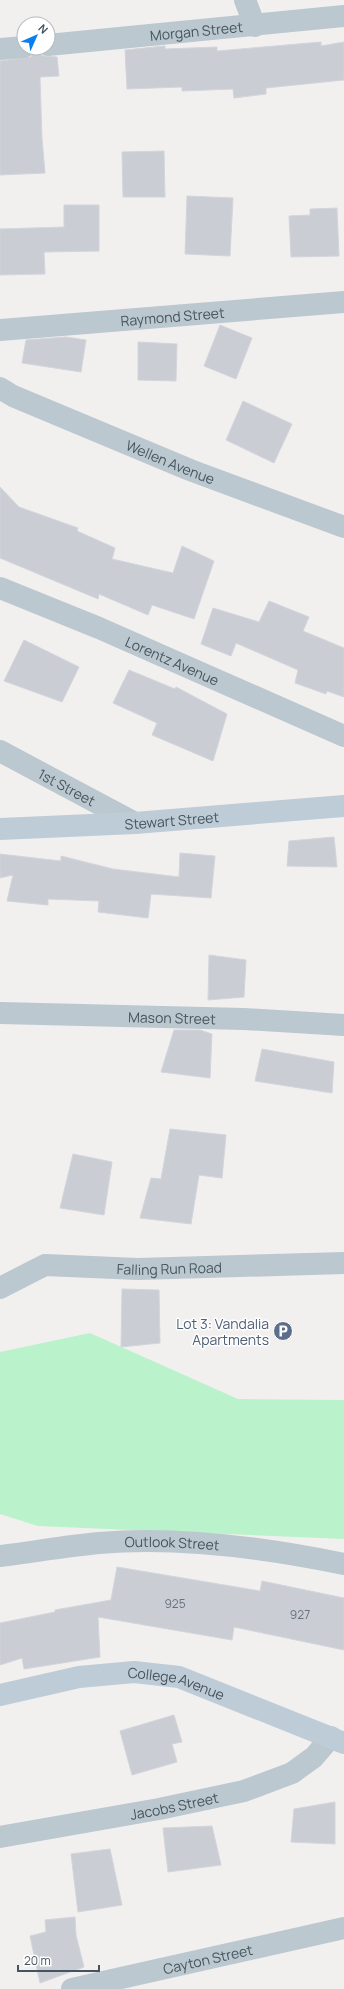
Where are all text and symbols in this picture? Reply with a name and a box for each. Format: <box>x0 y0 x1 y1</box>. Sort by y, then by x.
north arrow <box>16 16 56 56</box>
street label: Morgan Street <box>149 16 244 44</box>
text: N <box>35 20 52 37</box>
street label: Raymond Street <box>120 302 226 330</box>
street label: Wellen Avenue <box>123 435 218 488</box>
street label: Lorentz Avenue <box>123 631 222 689</box>
street label: 1st Street <box>35 764 99 810</box>
street label: Stewart Street <box>124 807 220 833</box>
street label: Mason Street <box>128 1007 216 1028</box>
street label: Falling Run Road <box>116 1257 222 1279</box>
place label: Lot 3: Vandalia Apartments <box>176 1314 269 1349</box>
parking icon: Lot 3: Vandalia Apartments <box>272 1320 294 1342</box>
street label: Outlook Street <box>124 1531 221 1554</box>
house number: 925 <box>164 1595 186 1612</box>
house number: 927 <box>290 1606 310 1623</box>
street label: College Avenue <box>127 1662 228 1704</box>
street label: Jacobs Street <box>129 1787 220 1823</box>
street label: Cayton Street <box>161 1939 255 1978</box>
scale bar <box>18 1947 99 1973</box>
text: 20 m <box>24 1952 51 1969</box>

